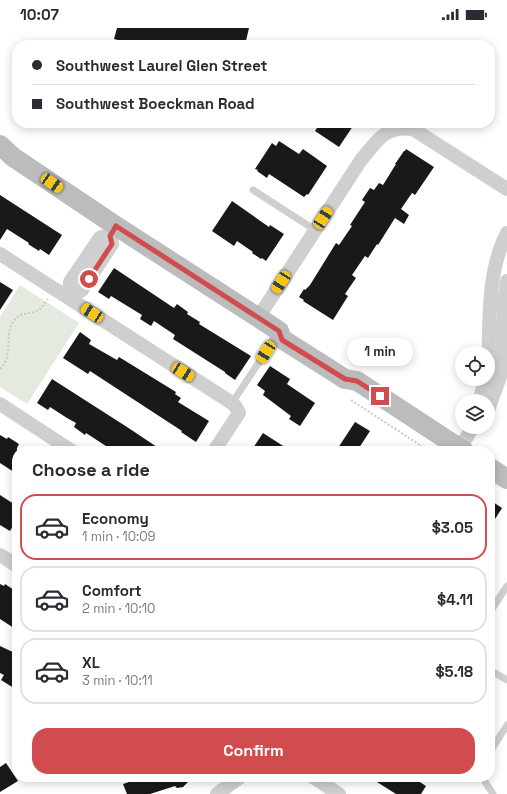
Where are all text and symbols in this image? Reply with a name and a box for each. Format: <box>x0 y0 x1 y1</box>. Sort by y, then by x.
text: 10:07 <box>20 5 59 24</box>
text: Southwest Laurel Glen Street <box>56 56 267 75</box>
text: Southwest Boeckman Road <box>56 94 255 113</box>
car <box>39 171 65 195</box>
car <box>311 205 335 231</box>
car <box>269 269 293 295</box>
route start <box>80 270 98 288</box>
car <box>79 301 105 325</box>
callout: 1 min <box>347 338 413 366</box>
car <box>254 339 278 365</box>
text: 1 min <box>364 343 396 360</box>
map controls <box>455 346 495 434</box>
button: locate <box>455 346 495 386</box>
car <box>170 361 196 383</box>
route end <box>371 387 389 405</box>
button: layers <box>455 394 495 434</box>
text: Choose a ride <box>32 458 150 481</box>
icon: car <box>34 509 70 545</box>
text: Economy <box>82 509 149 528</box>
text: $3.05 <box>432 518 473 537</box>
text: 1 min · 10:09 <box>82 528 156 545</box>
icon: car <box>34 581 70 617</box>
text: Comfort <box>82 581 142 600</box>
text: $4.11 <box>437 590 473 609</box>
text: 2 min · 10:10 <box>82 600 155 617</box>
icon: car <box>34 653 70 689</box>
text: XL <box>82 653 100 672</box>
text: $5.18 <box>435 662 473 681</box>
text: 3 min · 10:11 <box>82 672 153 689</box>
button: Confirm <box>32 728 475 774</box>

